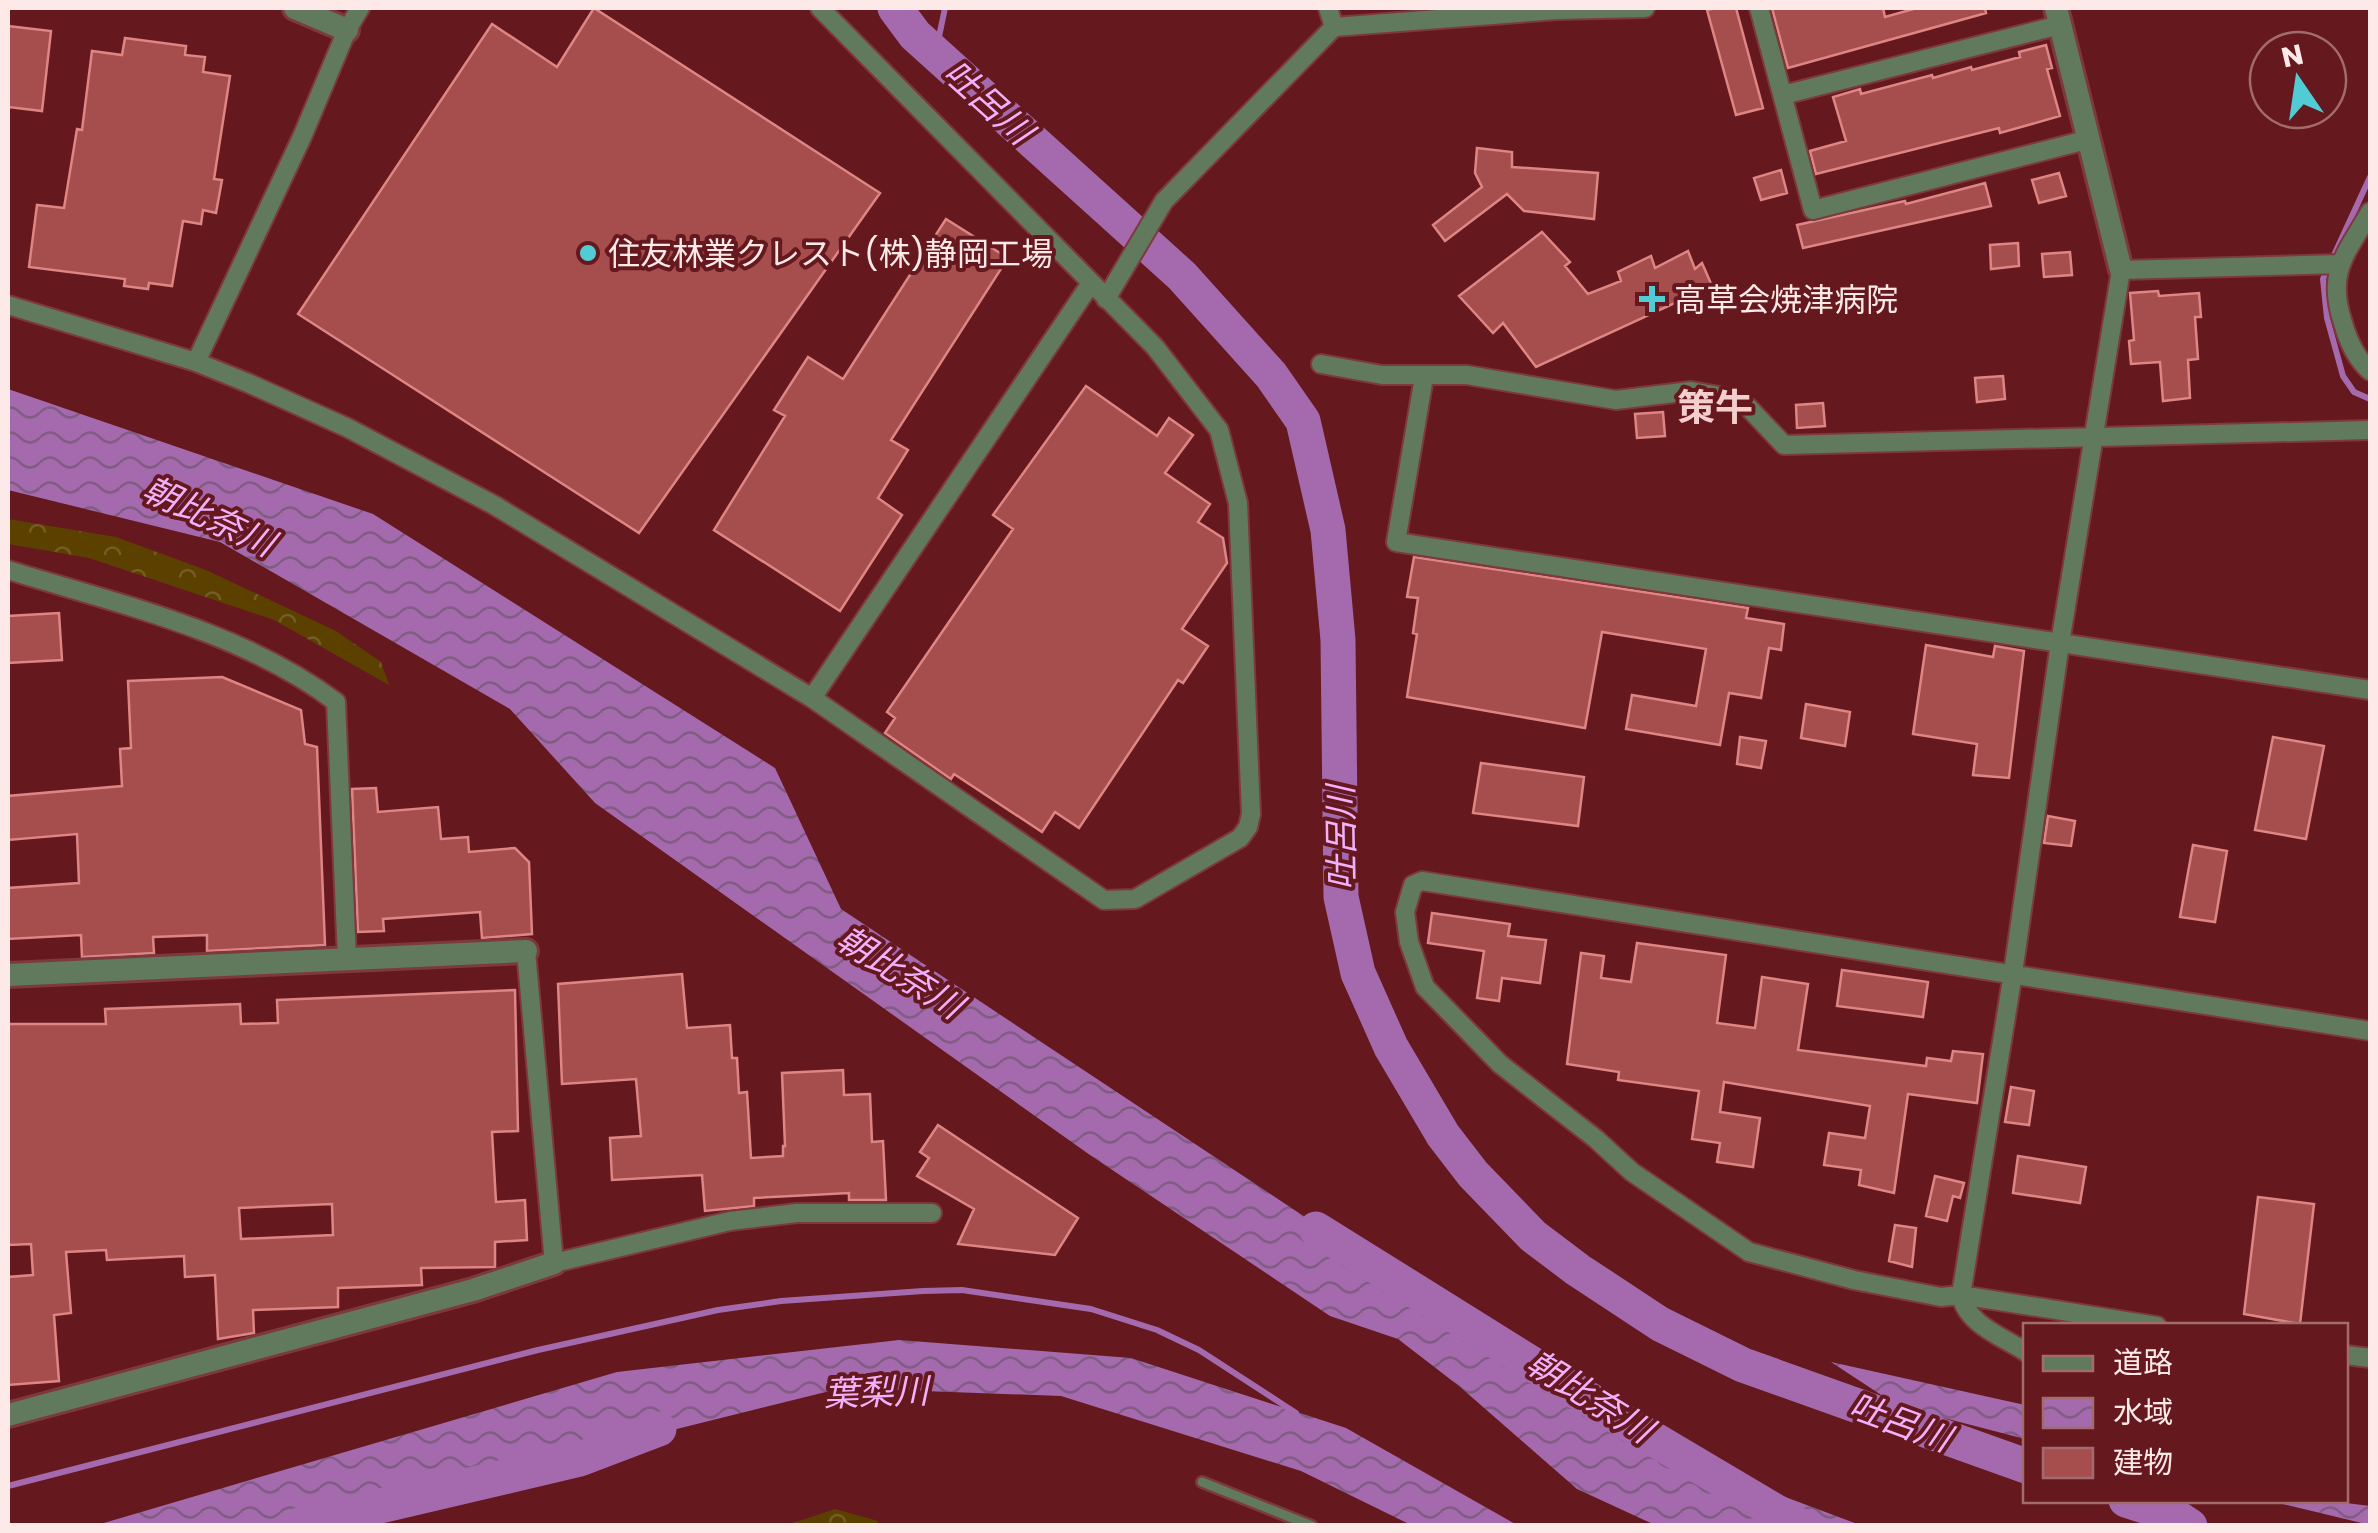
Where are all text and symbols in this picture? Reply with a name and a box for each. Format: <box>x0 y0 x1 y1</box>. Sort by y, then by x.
north arrow <box>2248 30 2348 130</box>
text: N <box>2278 35 2307 77</box>
water label: 吐呂川 <box>933 49 1046 158</box>
place label: 住友林業クレスト(株)静岡工場 <box>608 231 1053 276</box>
marker: 住友林業クレスト(株)静岡工場 <box>577 242 599 264</box>
place label: 高草会焼津病院 <box>1674 277 1898 322</box>
marker: 高草会焼津病院 <box>1639 286 1665 312</box>
district label: 策牛 <box>1677 381 1753 434</box>
water label: 朝比奈川 <box>135 464 286 569</box>
water label: 吐呂川 <box>1316 781 1366 891</box>
water label: 朝比奈川 <box>828 914 976 1032</box>
legend <box>2023 1323 2348 1503</box>
water label: 朝比奈川 <box>1518 1338 1666 1456</box>
text: 道路 <box>2113 1341 2173 1384</box>
water label: 葉梨川 <box>823 1366 933 1418</box>
water label: 吐呂川 <box>1842 1381 1961 1464</box>
text: 水域 <box>2113 1391 2173 1434</box>
text: 建物 <box>2113 1441 2173 1484</box>

